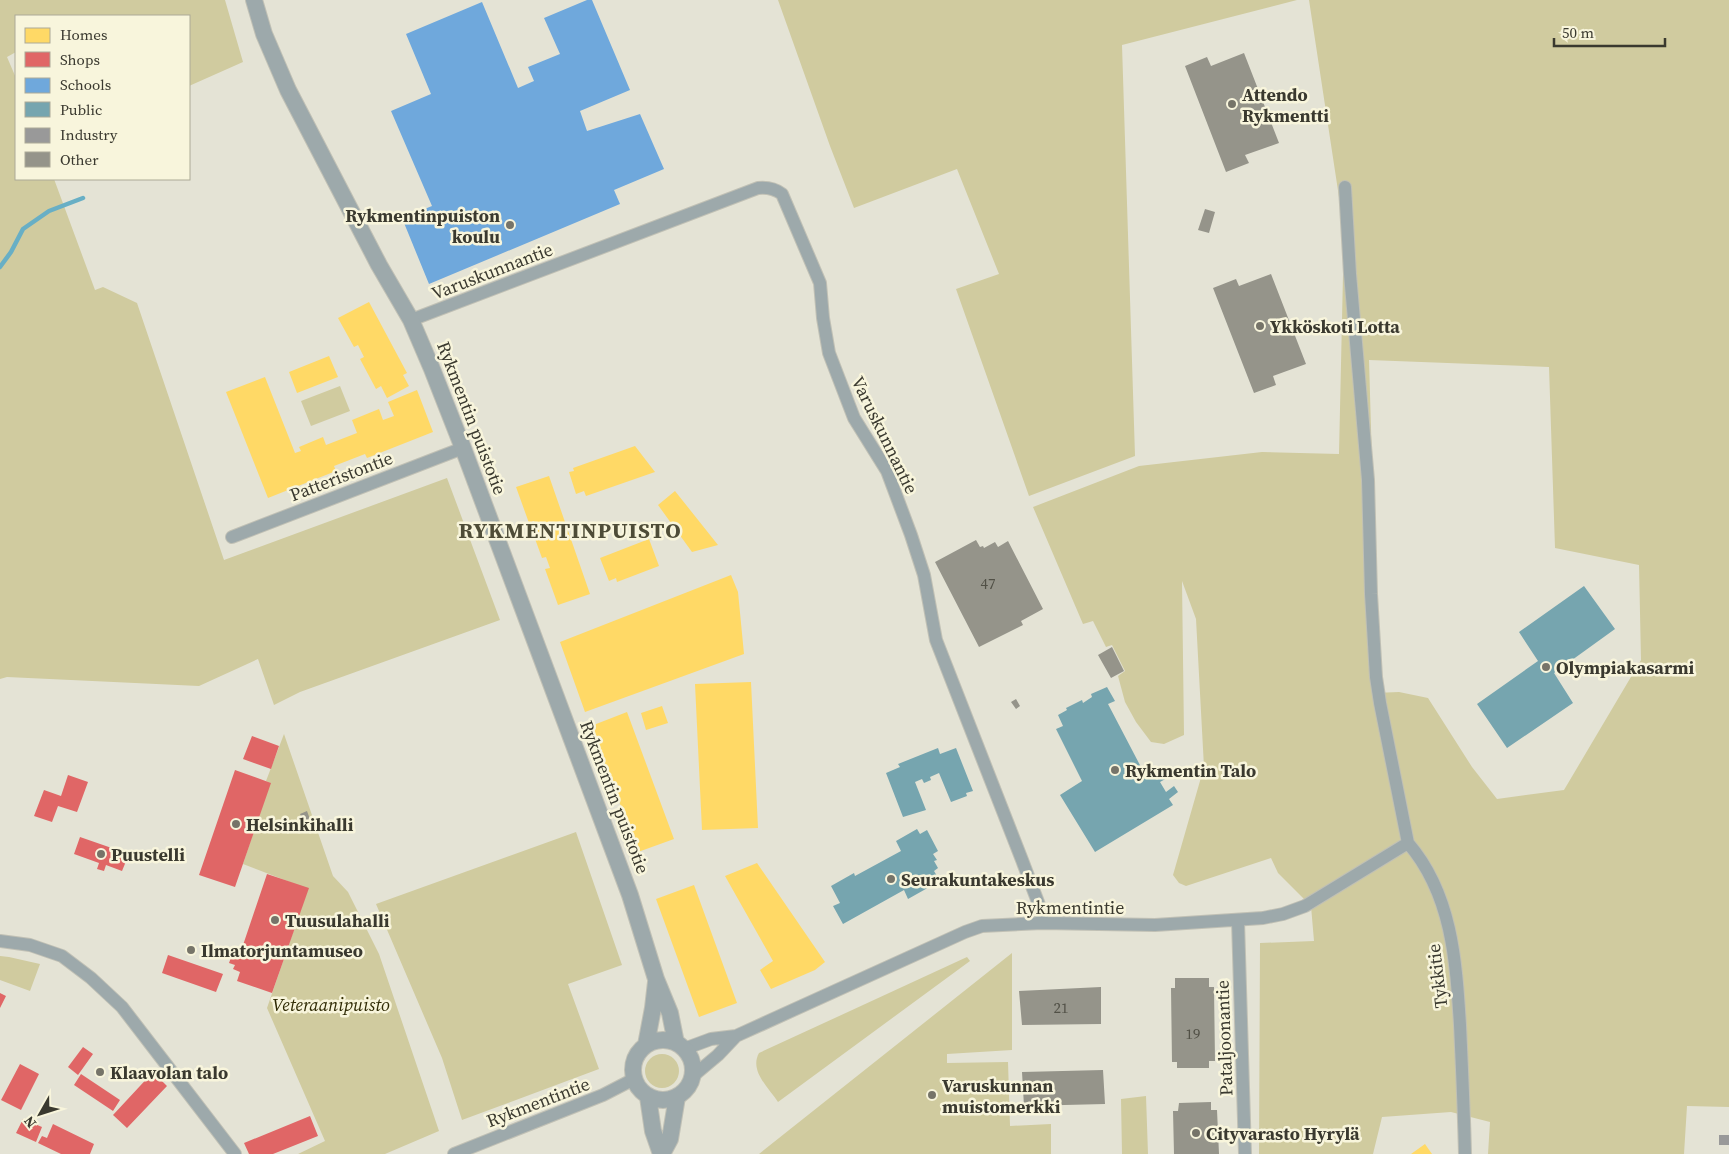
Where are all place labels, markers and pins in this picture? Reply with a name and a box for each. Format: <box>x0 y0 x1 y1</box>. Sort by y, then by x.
place label: Attendo Rykmentti <box>1242 82 1329 128</box>
marker: Attendo Rykmentti <box>1226 98 1238 110</box>
place label: Rykmentinpuiston koulu <box>345 203 500 249</box>
marker: Rykmentinpuiston koulu <box>504 219 516 231</box>
place label: Ykköskoti Lotta <box>1270 314 1400 339</box>
marker: Ykköskoti Lotta <box>1254 320 1266 332</box>
place label: Olympiakasarmi <box>1556 655 1695 680</box>
marker: Olympiakasarmi <box>1540 661 1552 673</box>
place label: Rykmentin Talo <box>1125 758 1256 783</box>
marker: Rykmentin Talo <box>1109 764 1121 776</box>
place label: Helsinkihalli <box>246 812 354 837</box>
marker: Helsinkihalli <box>230 818 242 830</box>
place label: Puustelli <box>111 842 185 867</box>
marker: Puustelli <box>95 848 107 860</box>
place label: Seurakuntakeskus <box>901 867 1054 892</box>
marker: Seurakuntakeskus <box>885 873 897 885</box>
place label: Tuusulahalli <box>285 908 390 933</box>
marker: Tuusulahalli <box>269 914 281 926</box>
place label: Ilmatorjuntamuseo <box>201 938 363 963</box>
marker: Ilmatorjuntamuseo <box>185 944 197 956</box>
place label: Klaavolan talo <box>110 1060 228 1085</box>
marker: Klaavolan talo <box>94 1066 106 1078</box>
place label: Varuskunnan muistomerkki <box>942 1073 1061 1119</box>
marker: Varuskunnan muistomerkki <box>926 1089 938 1101</box>
place label: Cityvarasto Hyrylä <box>1206 1121 1360 1146</box>
marker: Cityvarasto Hyrylä <box>1190 1127 1202 1139</box>

